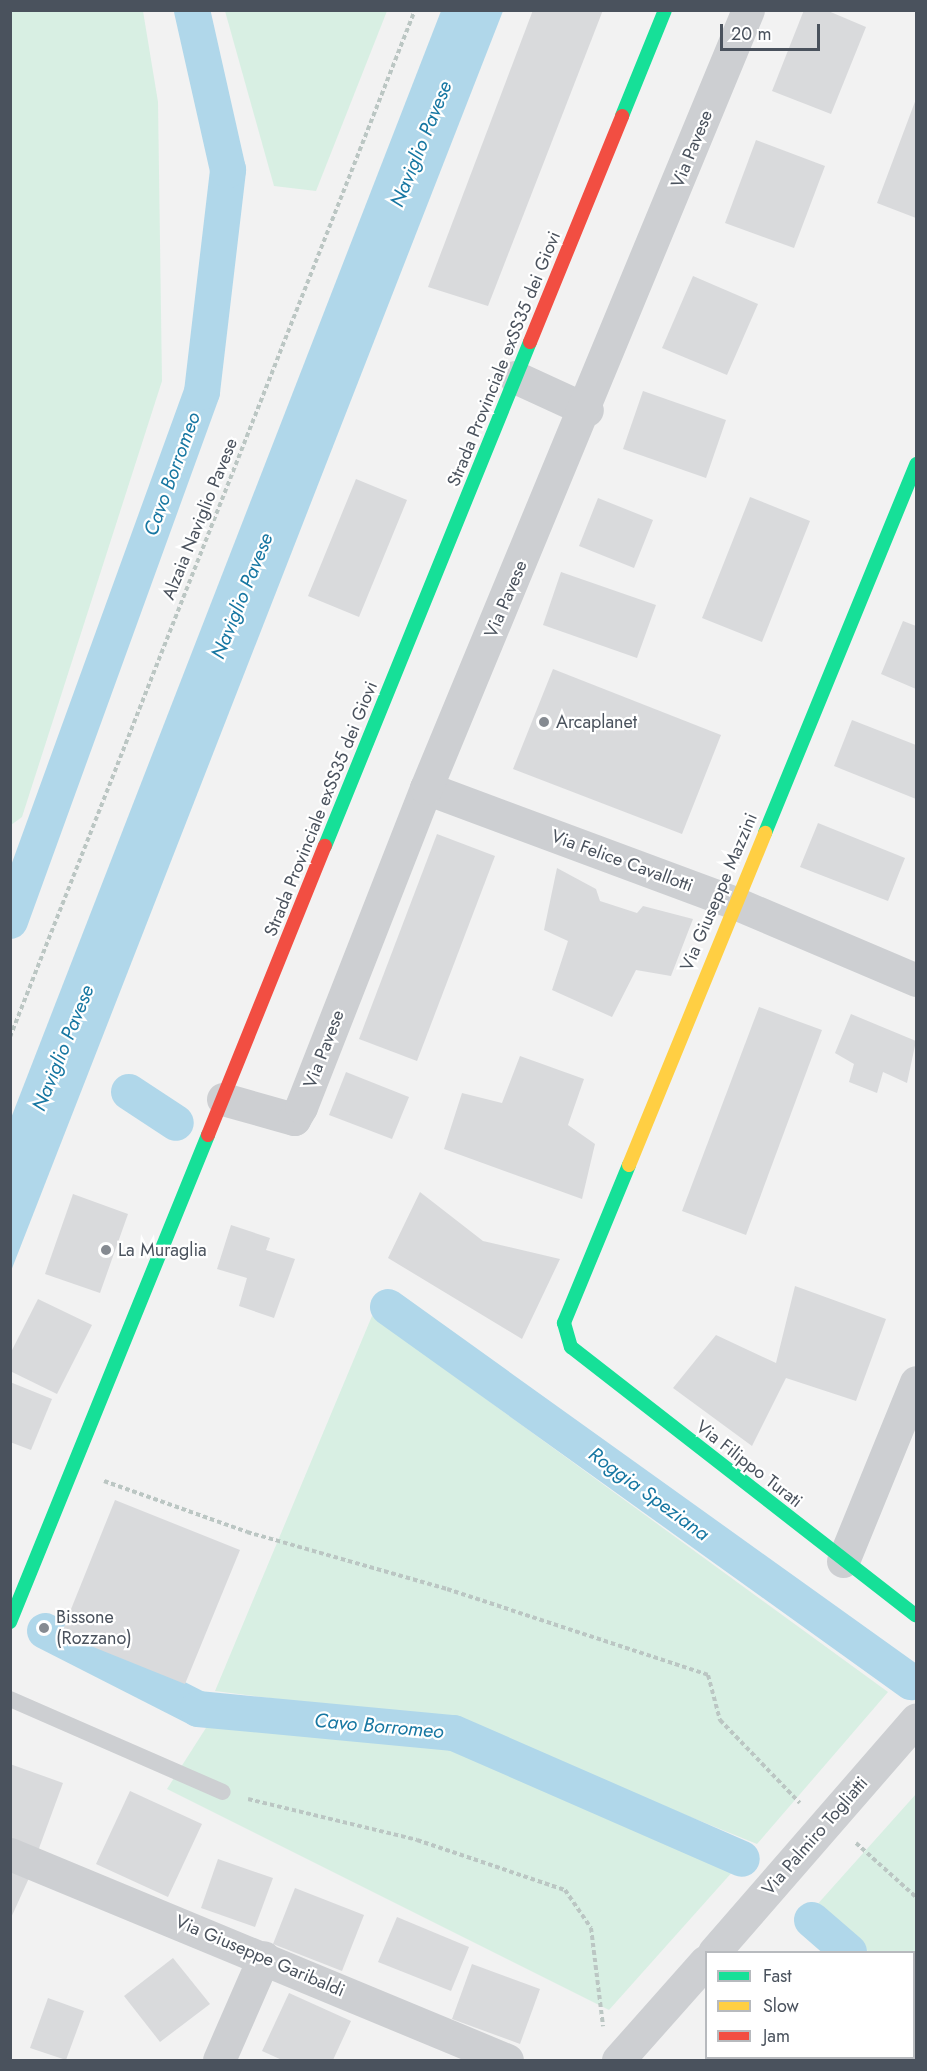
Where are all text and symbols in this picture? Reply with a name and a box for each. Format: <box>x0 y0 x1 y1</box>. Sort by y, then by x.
scale bar <box>723 12 824 50</box>
text: 20 m <box>731 21 771 47</box>
water label: Naviglio Pavese <box>385 77 457 211</box>
street label: Via Pavese <box>667 107 717 191</box>
street label: Strada Provinciale exSS35 dei Giovi <box>443 228 565 490</box>
water label: Cavo Borromeo <box>139 409 205 539</box>
street label: Alzaia Naviglio Pavese <box>158 435 242 603</box>
water label: Naviglio Pavese <box>206 529 278 663</box>
street label: Via Pavese <box>480 557 532 641</box>
street label: Strada Provinciale exSS35 dei Giovi <box>260 678 382 940</box>
place label: Arcaplanet <box>556 711 637 733</box>
marker: Arcaplanet <box>537 715 551 729</box>
street label: Via Giuseppe Mazzini <box>676 810 762 974</box>
street label: Via Felice Cavallotti <box>548 825 696 897</box>
water label: Naviglio Pavese <box>27 981 99 1115</box>
street label: Via Pavese <box>299 1007 349 1091</box>
place label: La Muraglia <box>118 1239 207 1261</box>
marker: La Muraglia <box>99 1243 113 1257</box>
street label: Via Filippo Turati <box>691 1416 807 1512</box>
water label: Roggia Speziana <box>584 1442 714 1546</box>
place label: Bissone (Rozzano) <box>56 1607 132 1650</box>
marker: Bissone (Rozzano) <box>37 1621 51 1635</box>
water label: Cavo Borromeo <box>313 1708 445 1744</box>
street label: Via Palmiro Togliatti <box>758 1772 872 1900</box>
street label: Via Giuseppe Garibaldi <box>172 1911 348 2001</box>
legend <box>705 1951 915 2059</box>
text: Fast <box>763 1963 792 1989</box>
text: Slow <box>763 1993 799 2019</box>
text: Jam <box>763 2023 790 2049</box>

